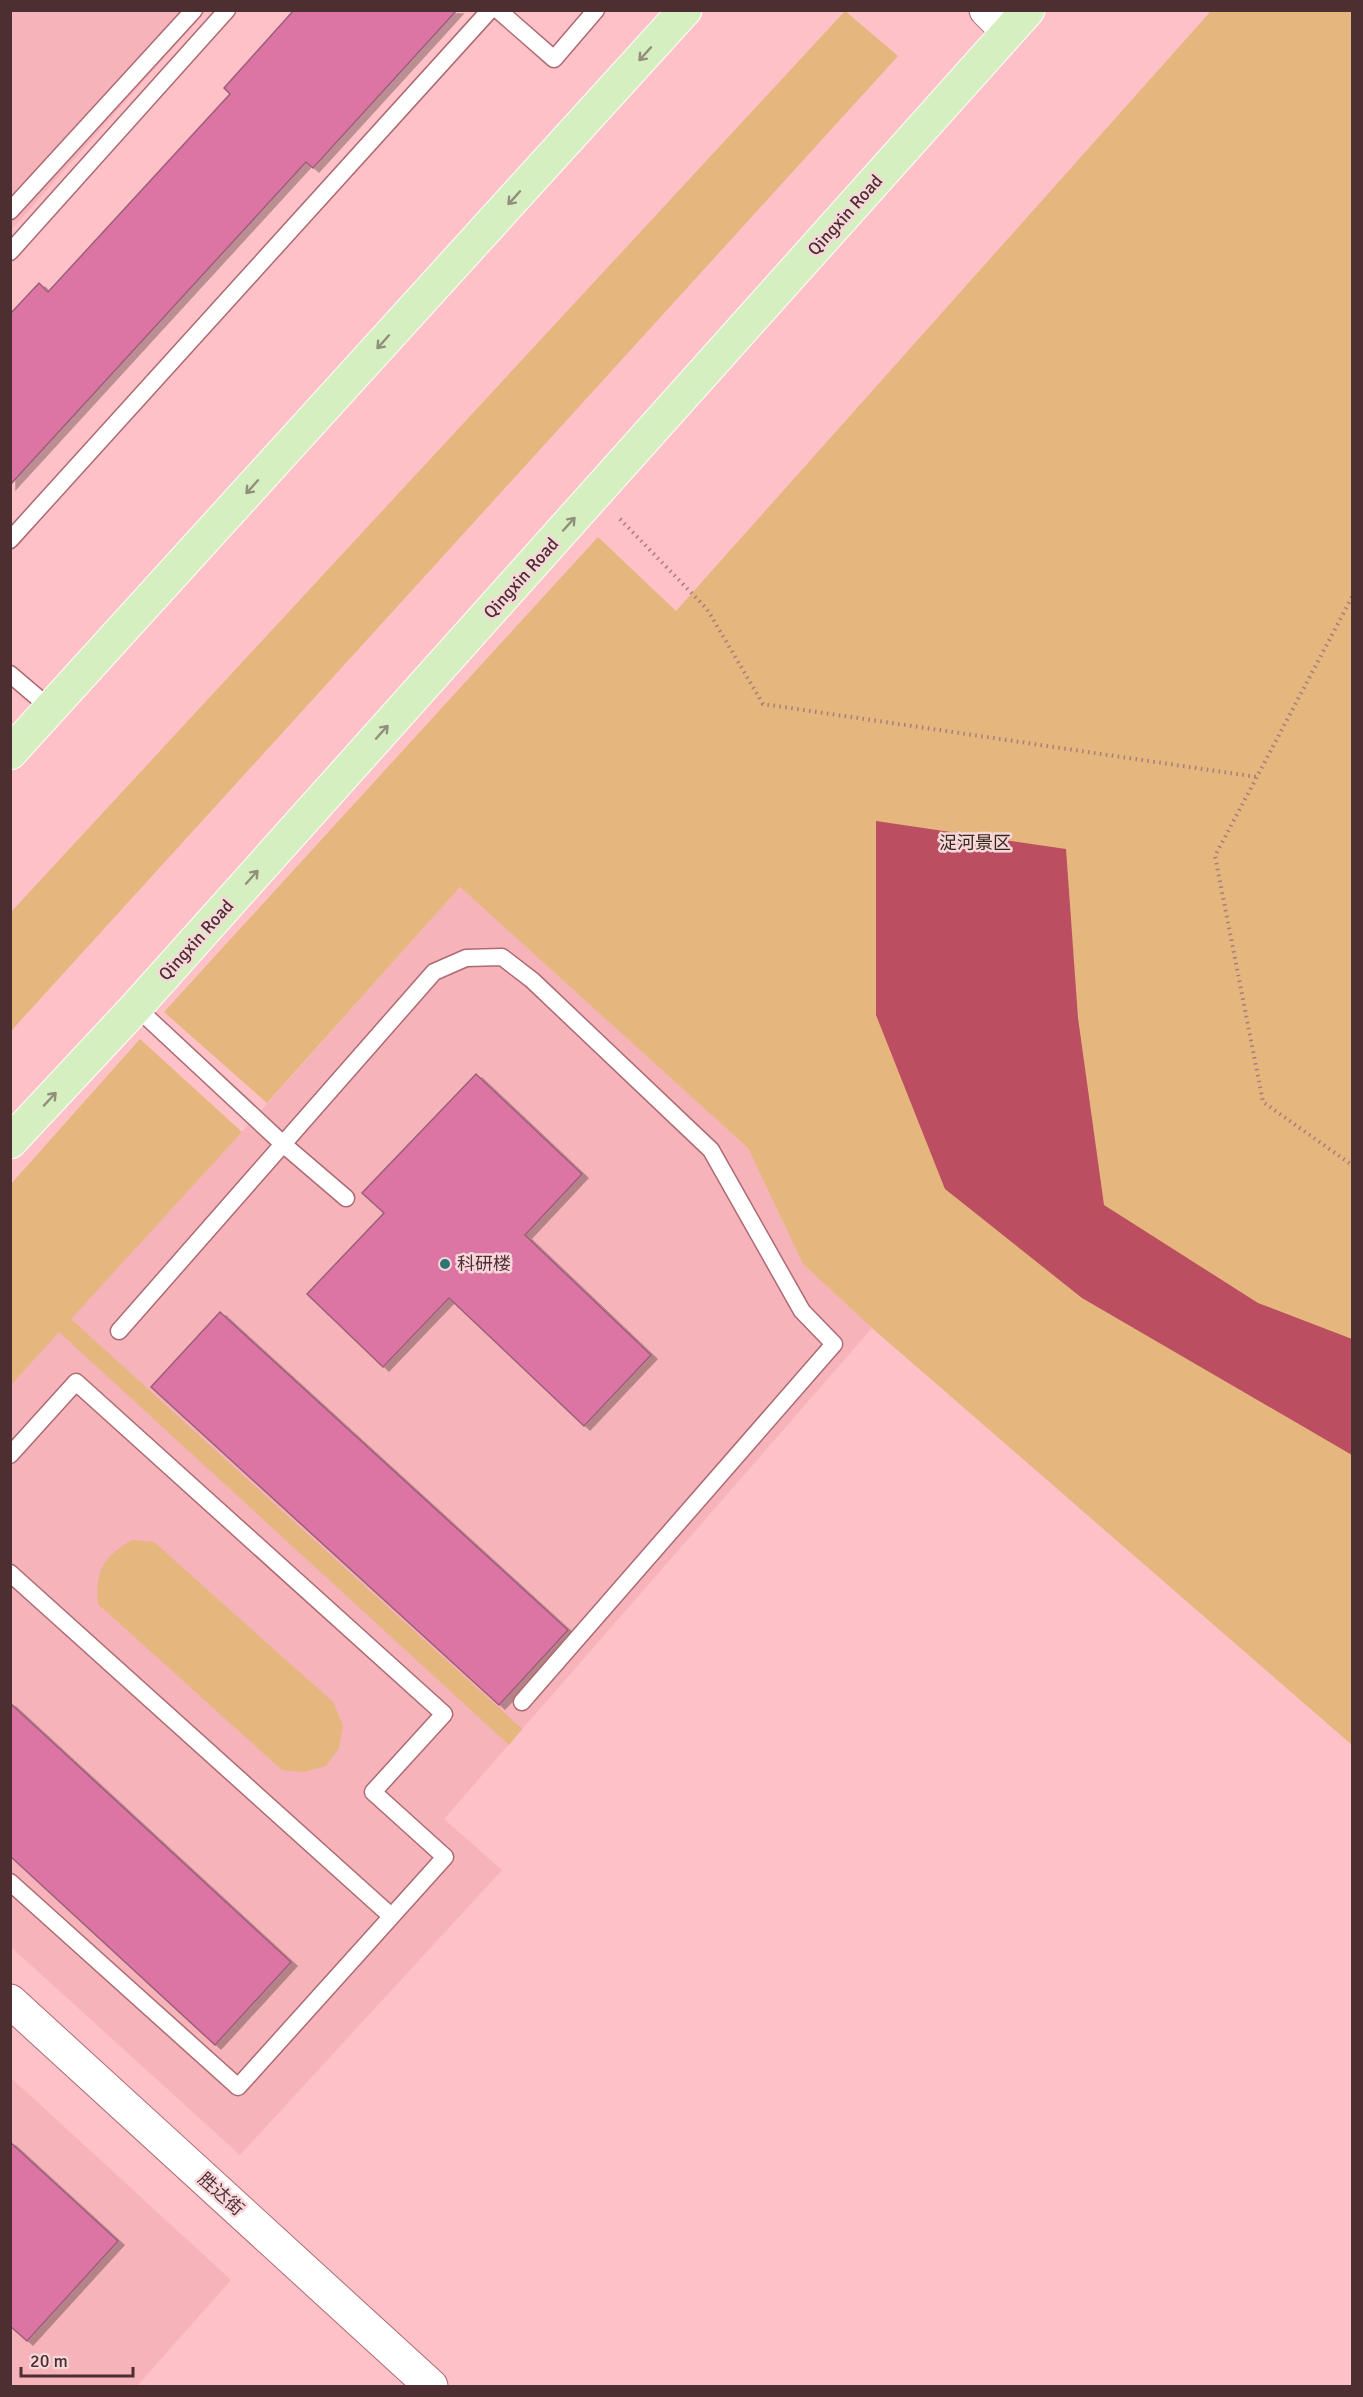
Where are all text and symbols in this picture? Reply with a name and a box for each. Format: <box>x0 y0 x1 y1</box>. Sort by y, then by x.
one-way arrow <box>638 46 652 61</box>
street label: Qingxin Road <box>803 170 887 260</box>
one-way arrow <box>507 190 521 205</box>
one-way arrow <box>376 335 390 350</box>
one-way arrow <box>245 479 259 494</box>
one-way arrow <box>562 517 576 532</box>
street label: Qingxin Road <box>479 533 563 623</box>
one-way arrow <box>375 725 389 740</box>
park label: 浞河景区 <box>939 832 1011 854</box>
one-way arrow <box>245 870 259 885</box>
street label: Qingxin Road <box>154 895 238 985</box>
one-way arrow <box>43 1092 57 1107</box>
place label: 科研楼 <box>457 1253 511 1275</box>
marker: 科研楼 <box>438 1257 452 1271</box>
street label: 胜达街 <box>194 2168 248 2220</box>
scale bar <box>21 2340 134 2378</box>
text: 20 m <box>30 2350 68 2372</box>

